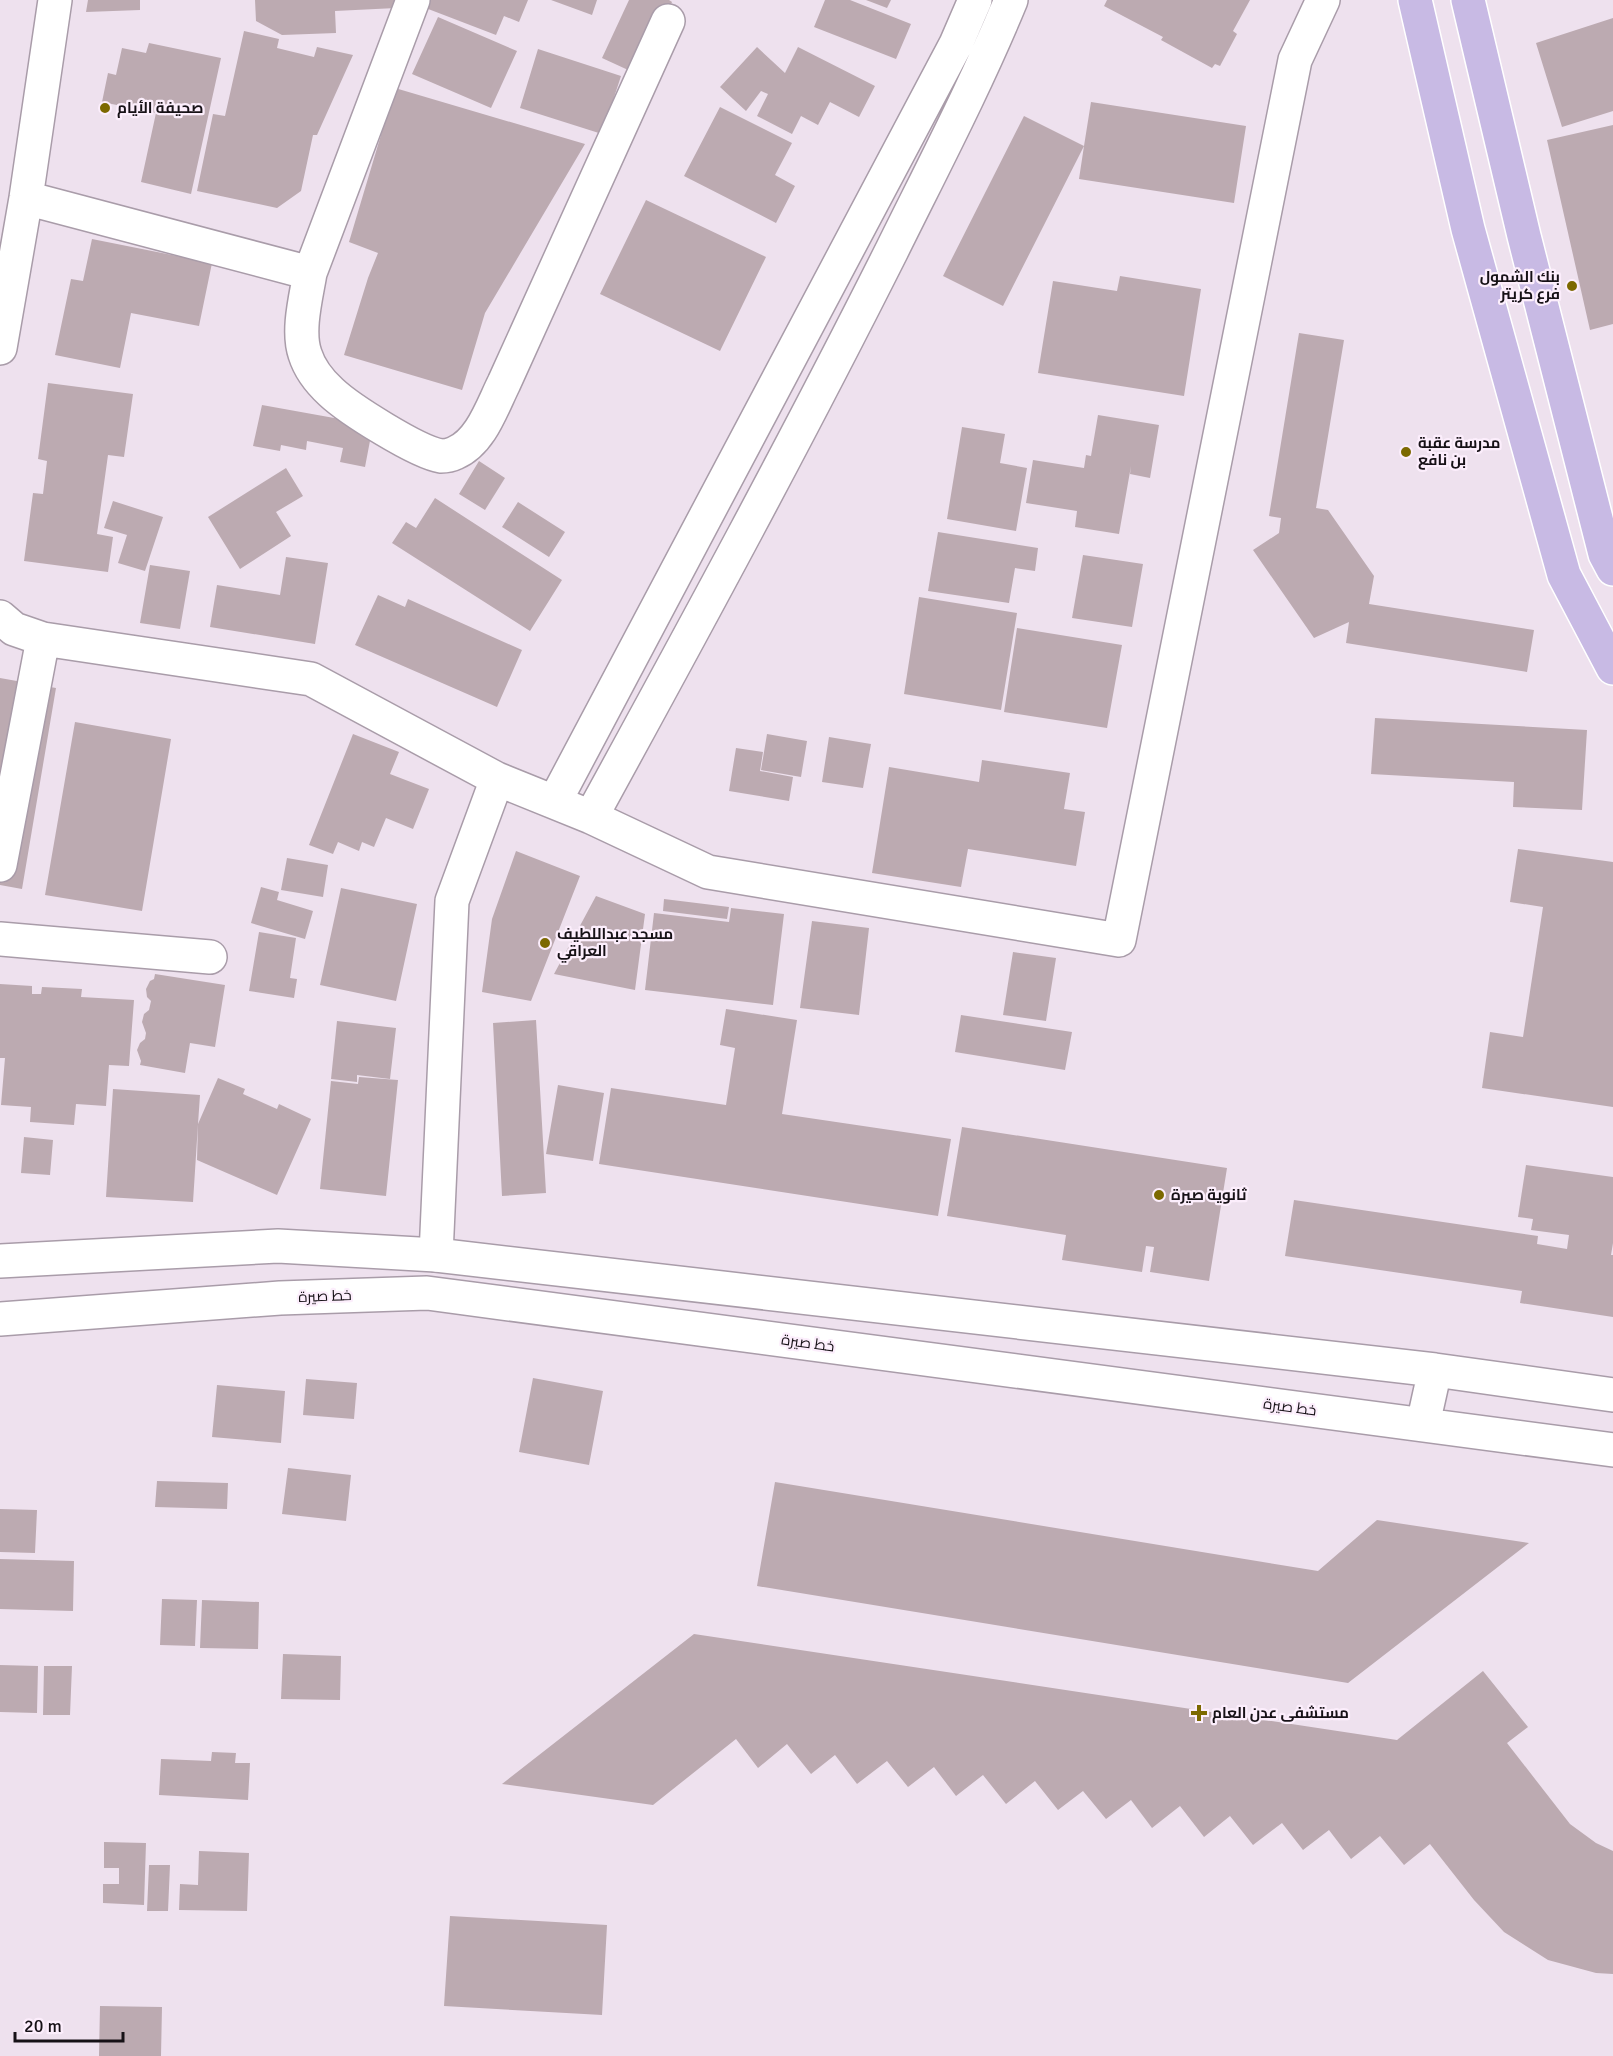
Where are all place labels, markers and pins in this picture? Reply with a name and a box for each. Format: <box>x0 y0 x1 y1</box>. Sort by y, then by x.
place label: صحيفة الأيام <box>117 99 203 118</box>
marker: صحيفة الأيام <box>98 101 112 115</box>
place label: بنك الشمول فرع كريتر <box>1480 268 1560 304</box>
marker: بنك الشمول فرع كريتر <box>1565 279 1579 293</box>
place label: مدرسة عقبة بن نافع <box>1418 434 1500 470</box>
marker: مدرسة عقبة بن نافع <box>1399 445 1413 459</box>
place label: مسجد عبداللطيف العراقي <box>557 925 673 963</box>
marker: مسجد عبداللطيف العراقي <box>538 936 552 950</box>
place label: ثانوية صيرة <box>1171 1186 1247 1204</box>
marker: ثانوية صيرة <box>1152 1188 1166 1202</box>
marker: مستشفى عدن العام <box>1190 1704 1208 1722</box>
place label: مستشفى عدن العام <box>1212 1704 1349 1723</box>

